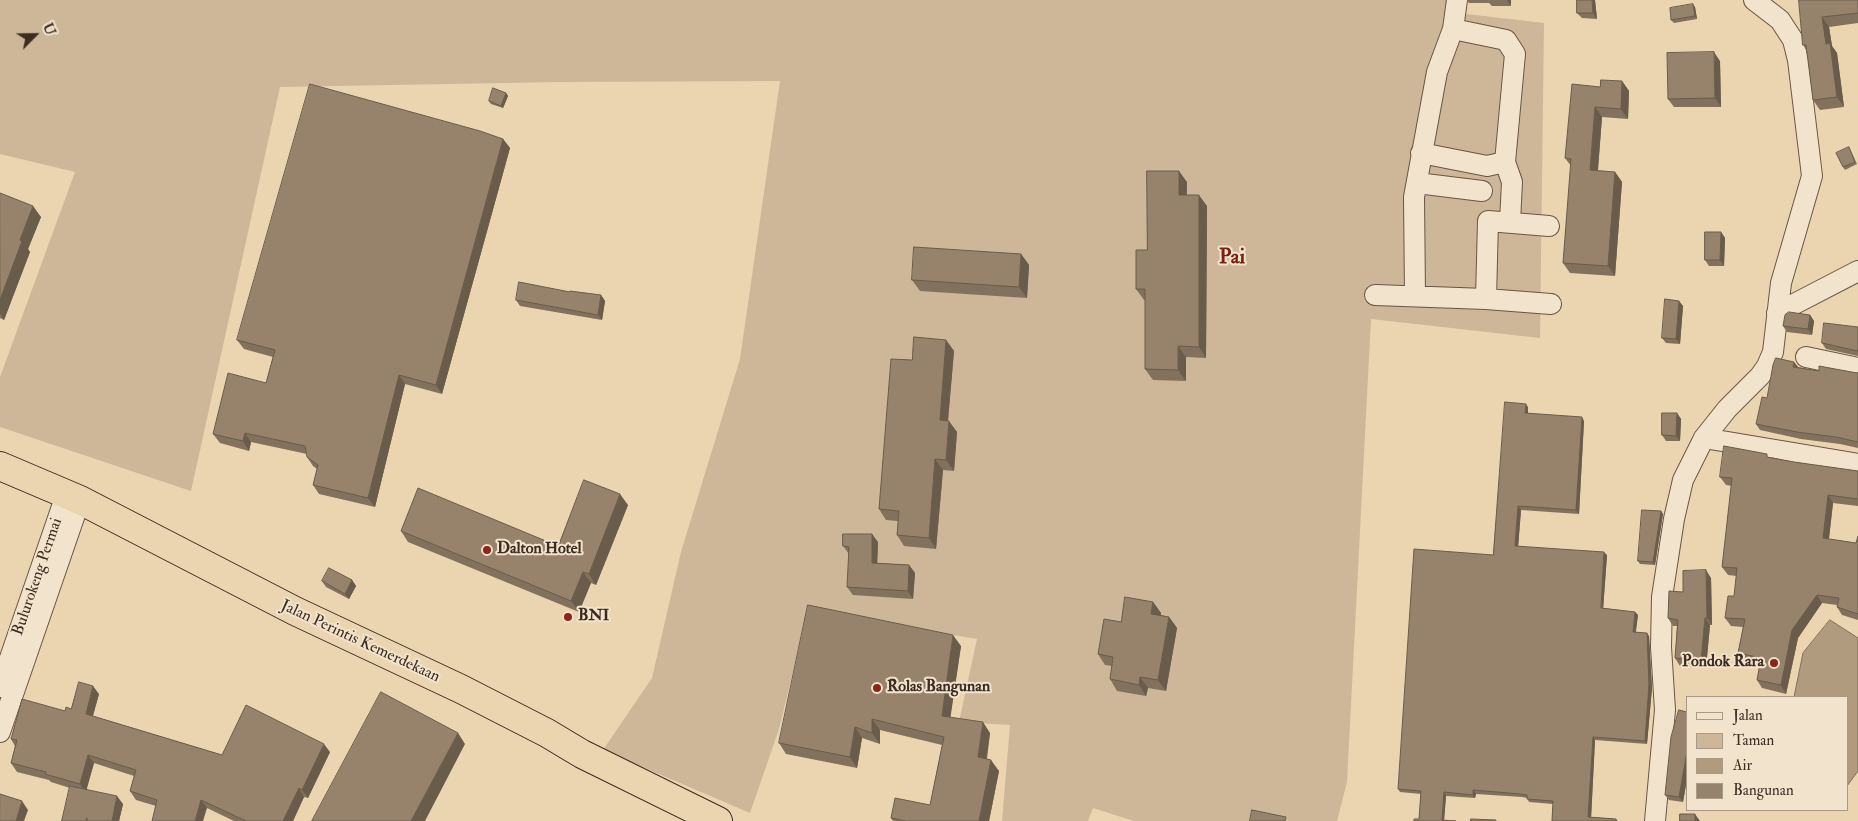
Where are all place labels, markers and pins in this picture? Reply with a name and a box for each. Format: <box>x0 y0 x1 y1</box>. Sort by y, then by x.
place label: Dalton Hotel <box>497 540 582 560</box>
marker: Dalton Hotel <box>481 544 493 556</box>
place label: BNI <box>578 607 609 627</box>
marker: BNI <box>562 611 574 623</box>
place label: Pondok Rara <box>1682 653 1764 673</box>
marker: Pondok Rara <box>1768 657 1780 669</box>
place label: Rolas Bangunan <box>887 678 990 698</box>
marker: Rolas Bangunan <box>871 682 883 694</box>

